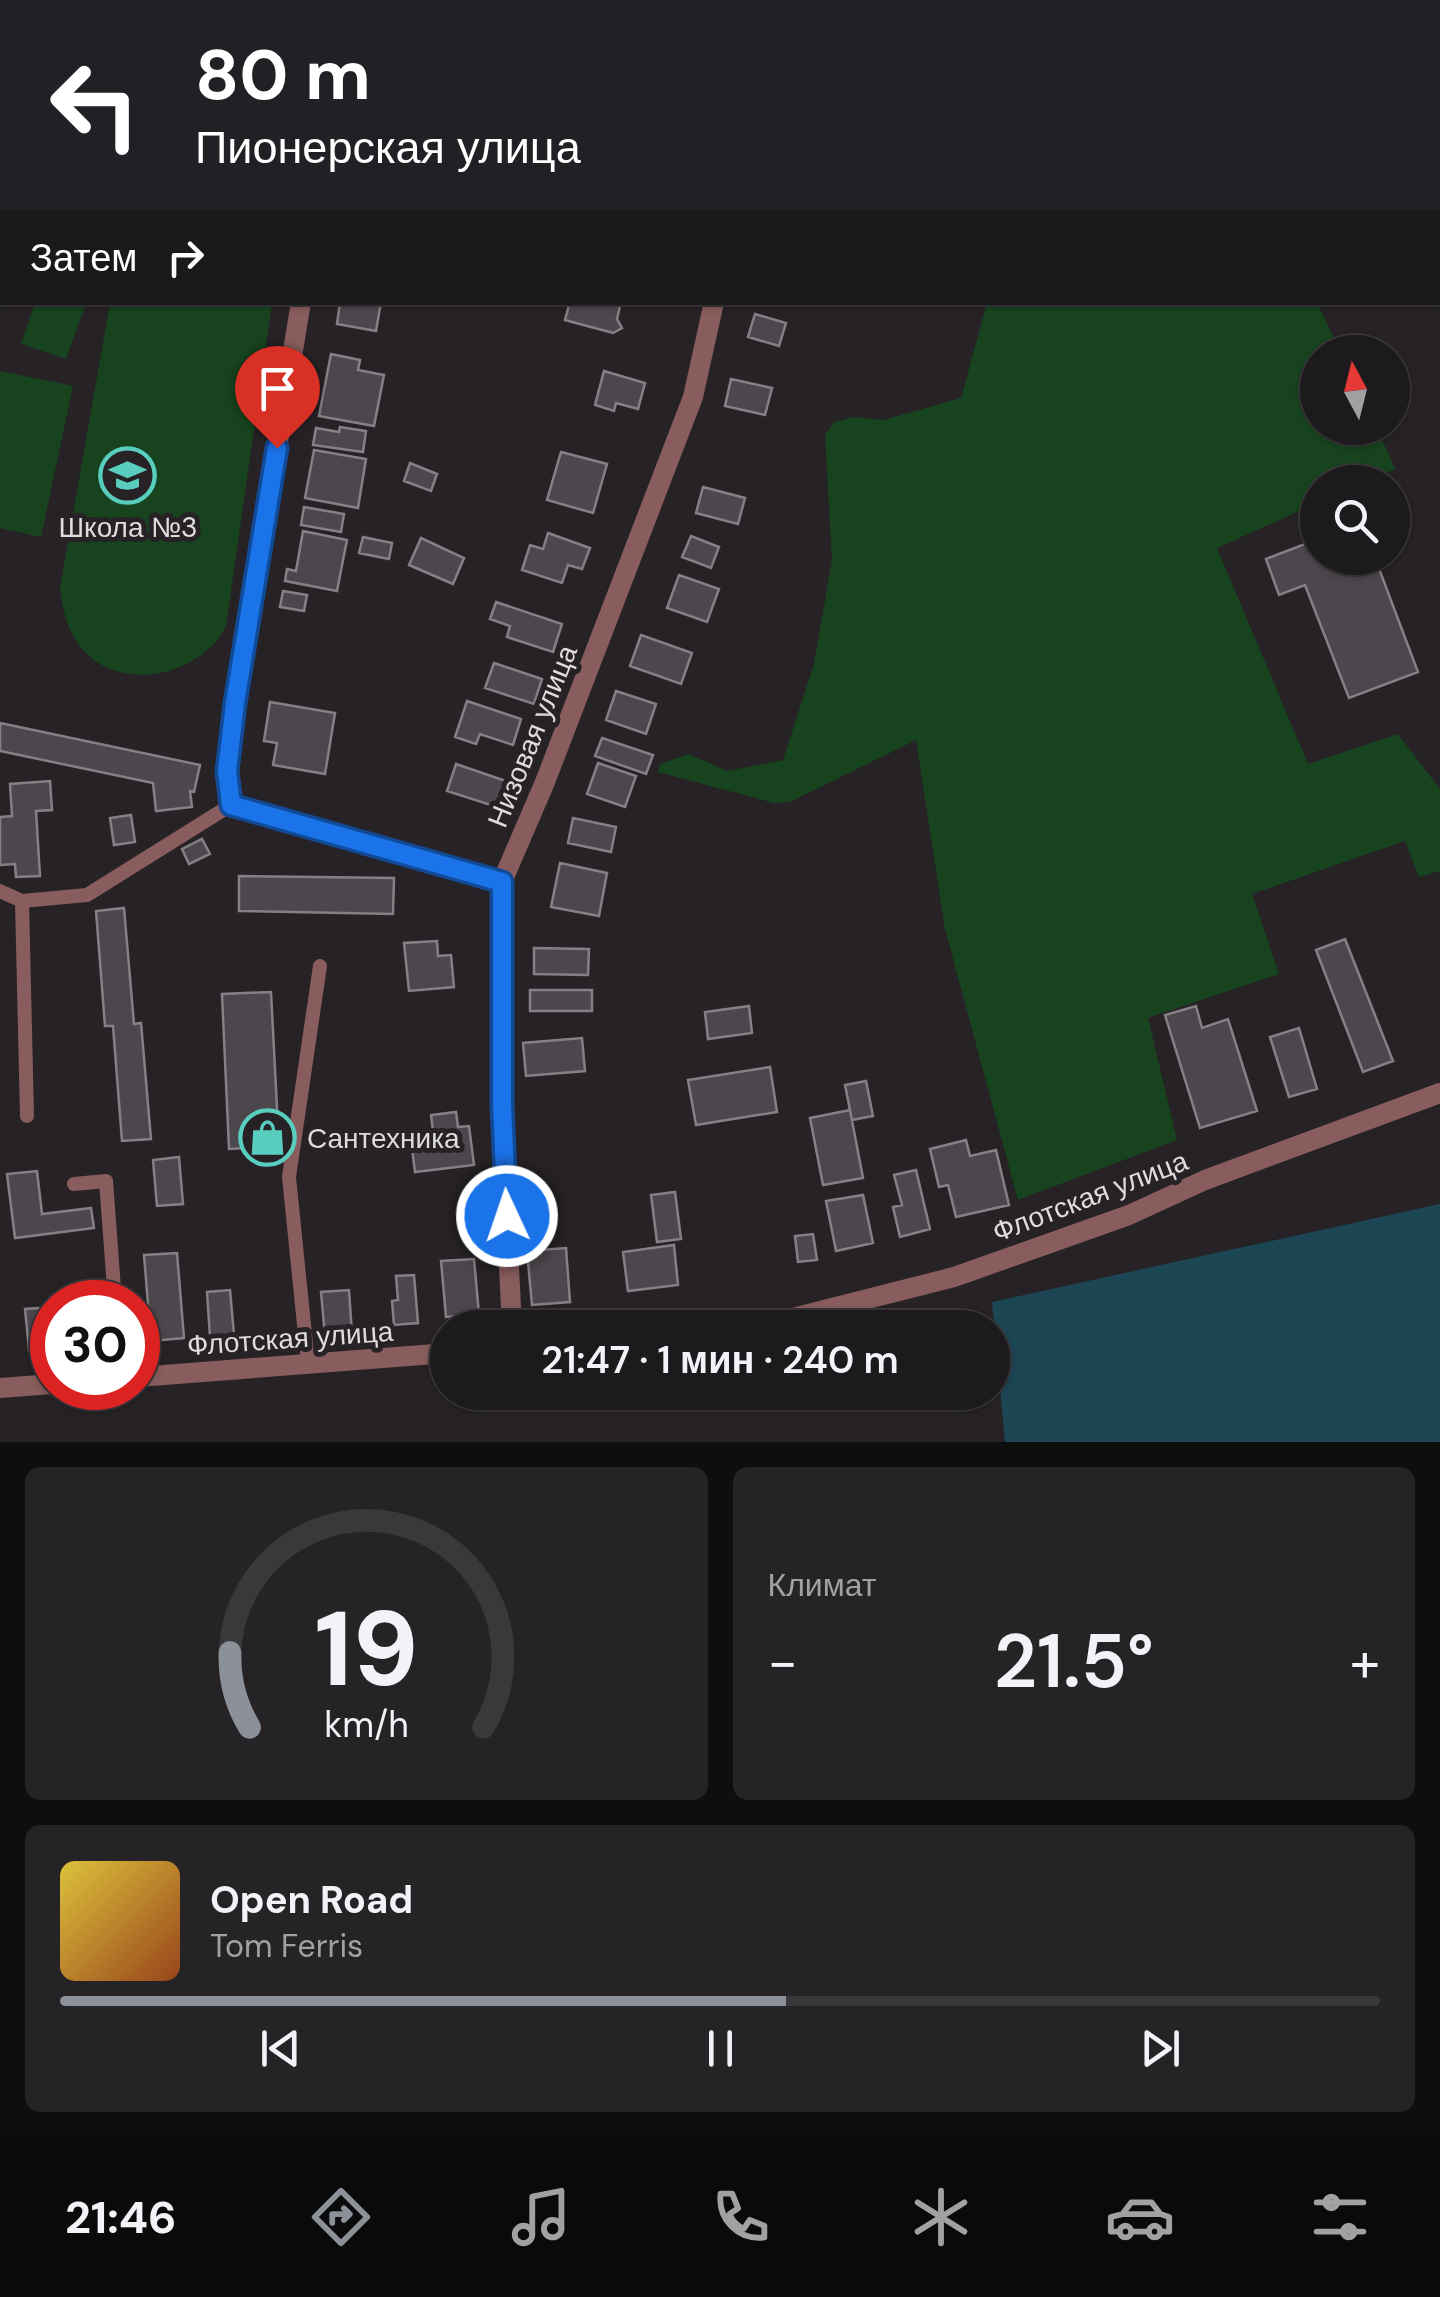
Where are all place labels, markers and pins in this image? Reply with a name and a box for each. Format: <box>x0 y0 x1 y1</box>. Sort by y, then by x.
pin <box>235 346 320 449</box>
school or university icon: Школа №3 <box>98 446 158 506</box>
place label: Школа №3 <box>58 509 198 546</box>
shop icon: Сантехника <box>238 1108 298 1168</box>
place label: Сантехника <box>307 1120 460 1157</box>

